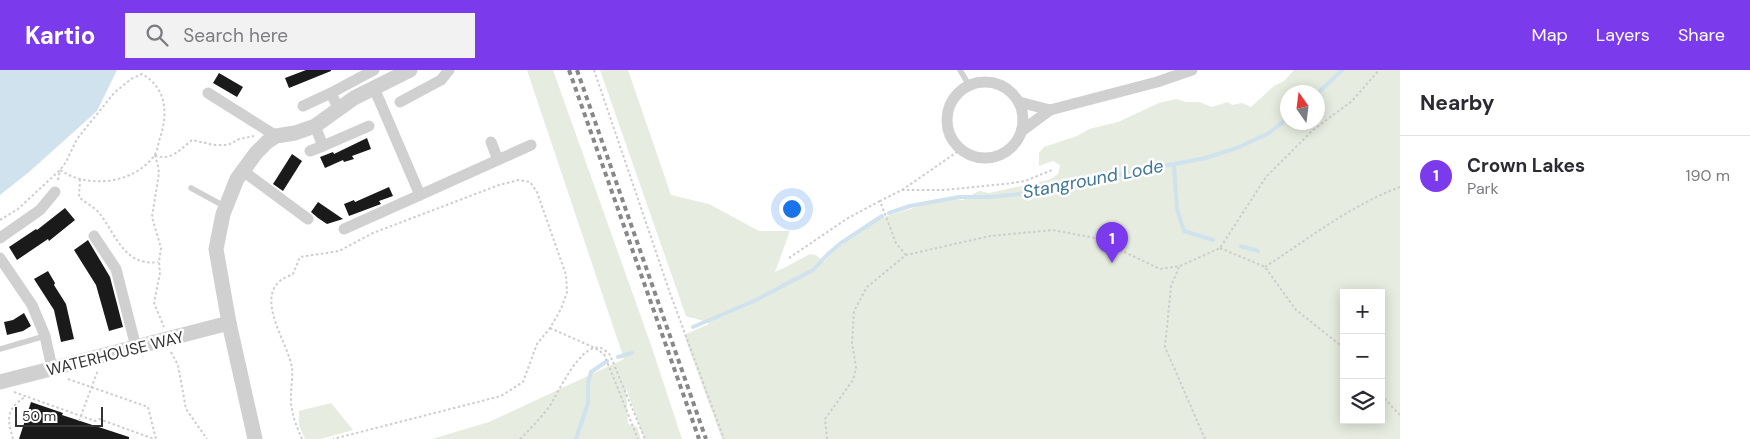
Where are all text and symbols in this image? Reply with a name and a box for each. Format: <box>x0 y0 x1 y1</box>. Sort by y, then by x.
search box <box>125 13 475 58</box>
text: Kartio <box>25 20 95 51</box>
icon: search <box>143 21 171 49</box>
text: Search here <box>183 23 288 48</box>
text: Map <box>1532 23 1568 47</box>
text: Layers <box>1596 23 1650 47</box>
text: Share <box>1678 23 1725 47</box>
north arrow <box>1280 85 1325 130</box>
text: Nearby <box>1420 89 1494 117</box>
text: Crown Lakes <box>1467 153 1585 178</box>
water label: Stanground Lode <box>1021 154 1165 204</box>
text: 1 <box>1433 165 1439 186</box>
text: 190 m <box>1686 165 1730 186</box>
text: Park <box>1467 178 1499 199</box>
your location <box>779 196 805 222</box>
pin: 1 <box>1096 222 1128 263</box>
map controls <box>1340 289 1385 424</box>
button: + <box>1340 289 1385 334</box>
street label: WATERHOUSE WAY <box>44 326 186 381</box>
button: − <box>1340 334 1385 379</box>
button: layers <box>1340 379 1385 424</box>
scale bar <box>15 404 102 427</box>
text: 50 m <box>22 407 56 425</box>

